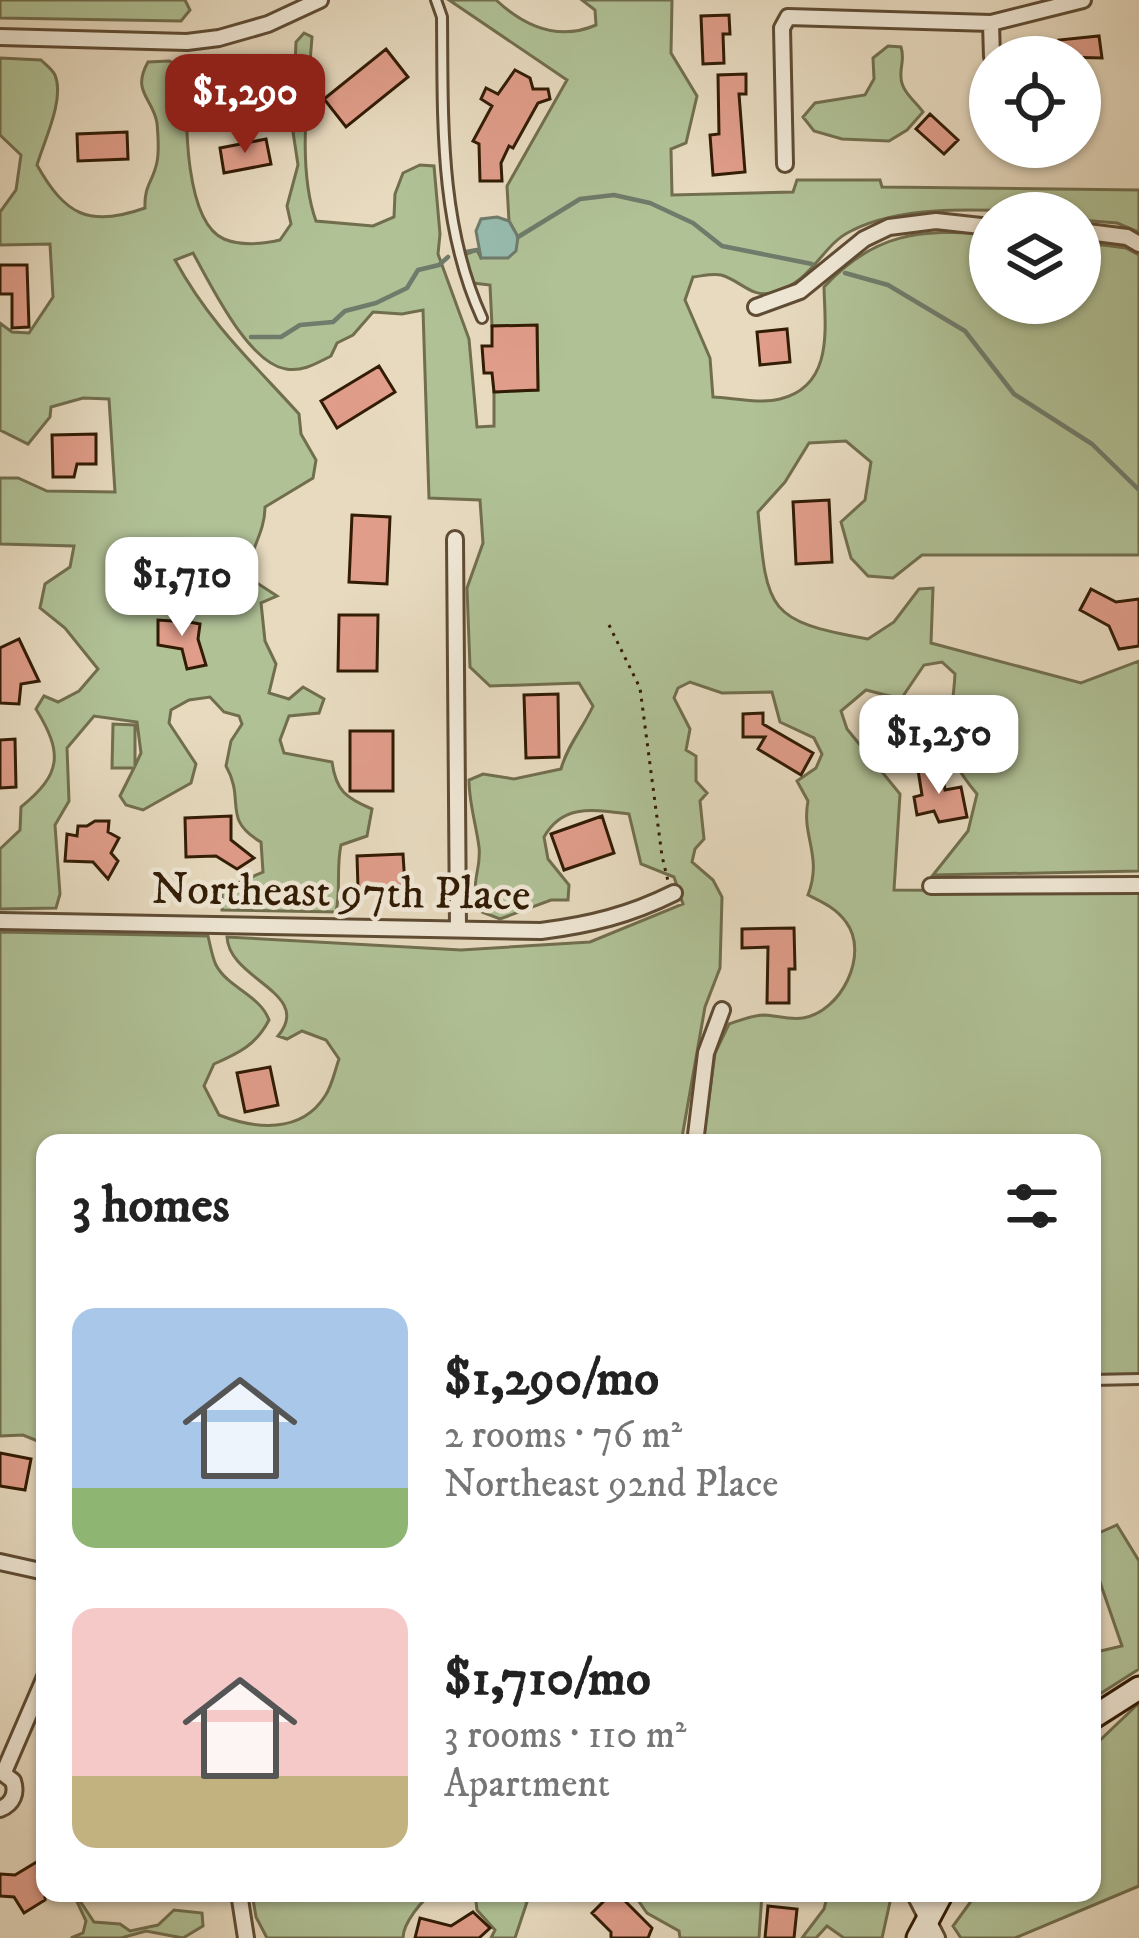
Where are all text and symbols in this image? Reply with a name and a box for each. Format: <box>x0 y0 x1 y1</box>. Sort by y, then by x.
map controls <box>969 36 1101 324</box>
button: locate <box>969 36 1101 168</box>
pin: $1,290 <box>147 54 343 156</box>
text: $1,290 <box>192 68 298 117</box>
button: layers <box>969 192 1101 324</box>
pin: $1,710 <box>84 537 280 639</box>
text: $1,710 <box>132 551 232 600</box>
pin: $1,250 <box>841 695 1037 797</box>
text: $1,250 <box>886 709 992 758</box>
street label: Northeast 97th Place <box>151 862 531 924</box>
icon: filters <box>999 1173 1065 1239</box>
text: 3 homes <box>72 1174 230 1238</box>
text: $1,290/mo <box>444 1347 659 1411</box>
icon: home <box>168 1356 312 1500</box>
text: 2 rooms · 76 m² <box>444 1411 682 1460</box>
text: Northeast 92nd Place <box>444 1460 778 1509</box>
text: $1,710/mo <box>444 1647 651 1711</box>
icon: home <box>168 1656 312 1800</box>
text: 3 rooms · 110 m² <box>444 1711 686 1760</box>
text: Apartment <box>444 1760 610 1809</box>

